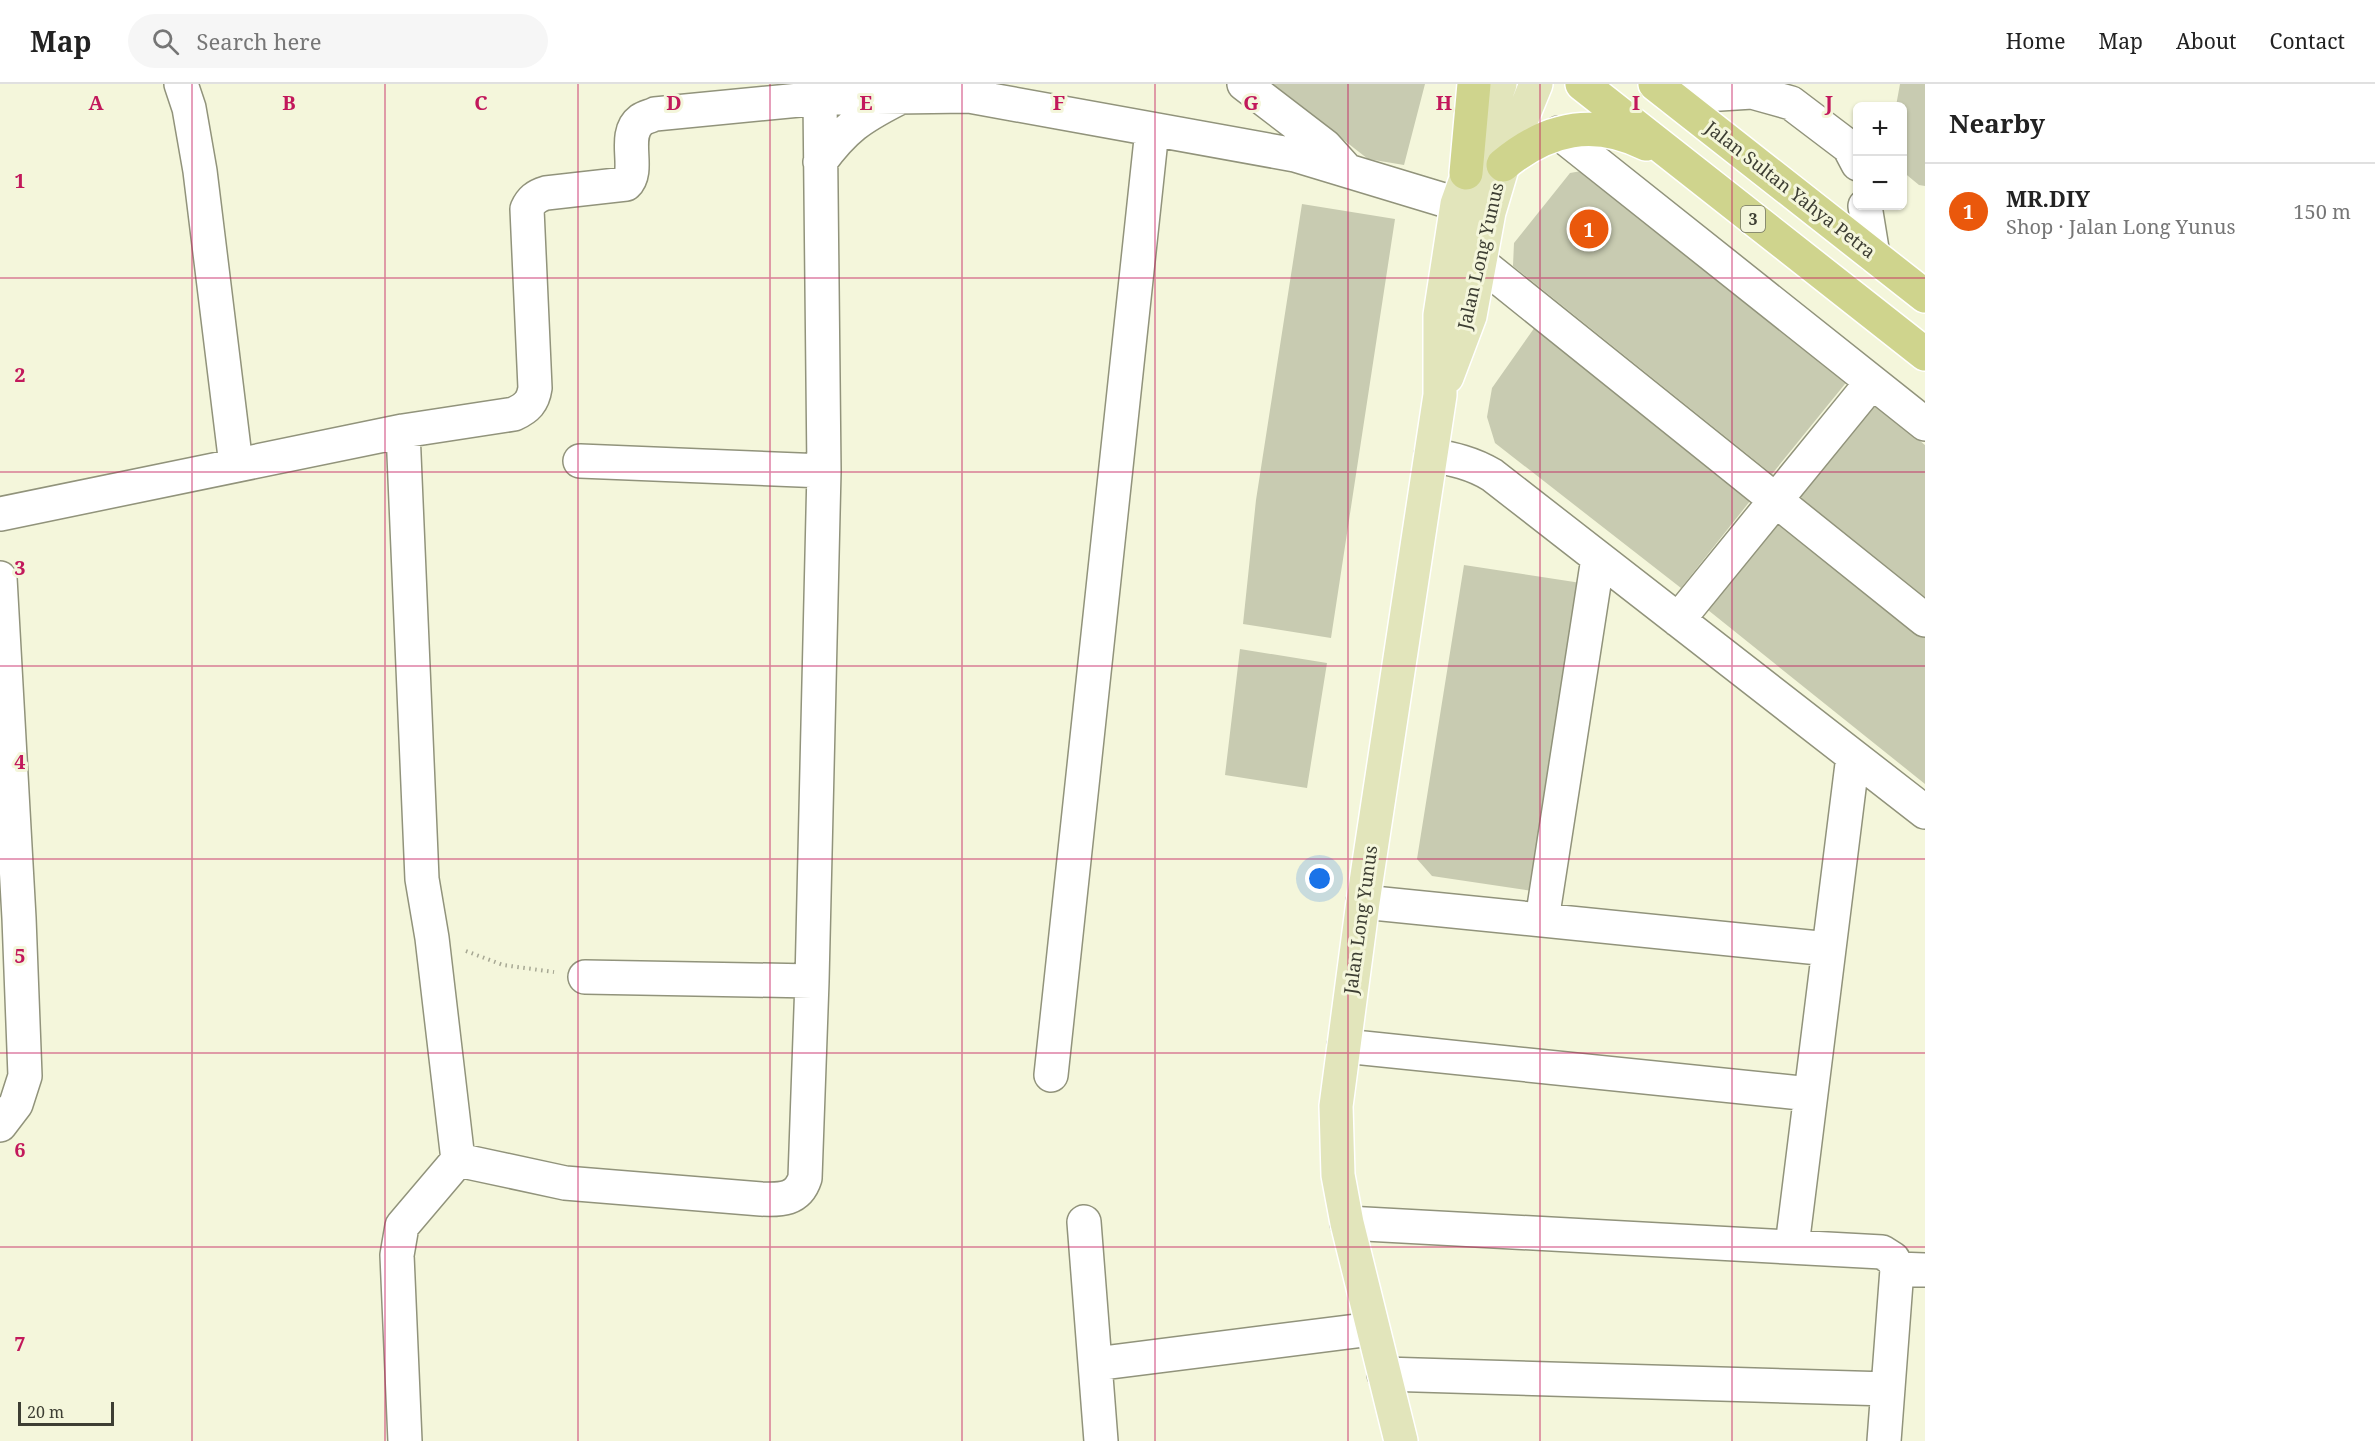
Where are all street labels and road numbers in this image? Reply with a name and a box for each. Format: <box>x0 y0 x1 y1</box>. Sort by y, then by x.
street label: Jalan Sultan Yahya Petra <box>1700 115 1881 263</box>
street label: Jalan Long Yunus <box>1451 180 1509 333</box>
road number: 3 <box>1741 206 1765 232</box>
street label: Jalan Long Yunus <box>1338 844 1382 997</box>

